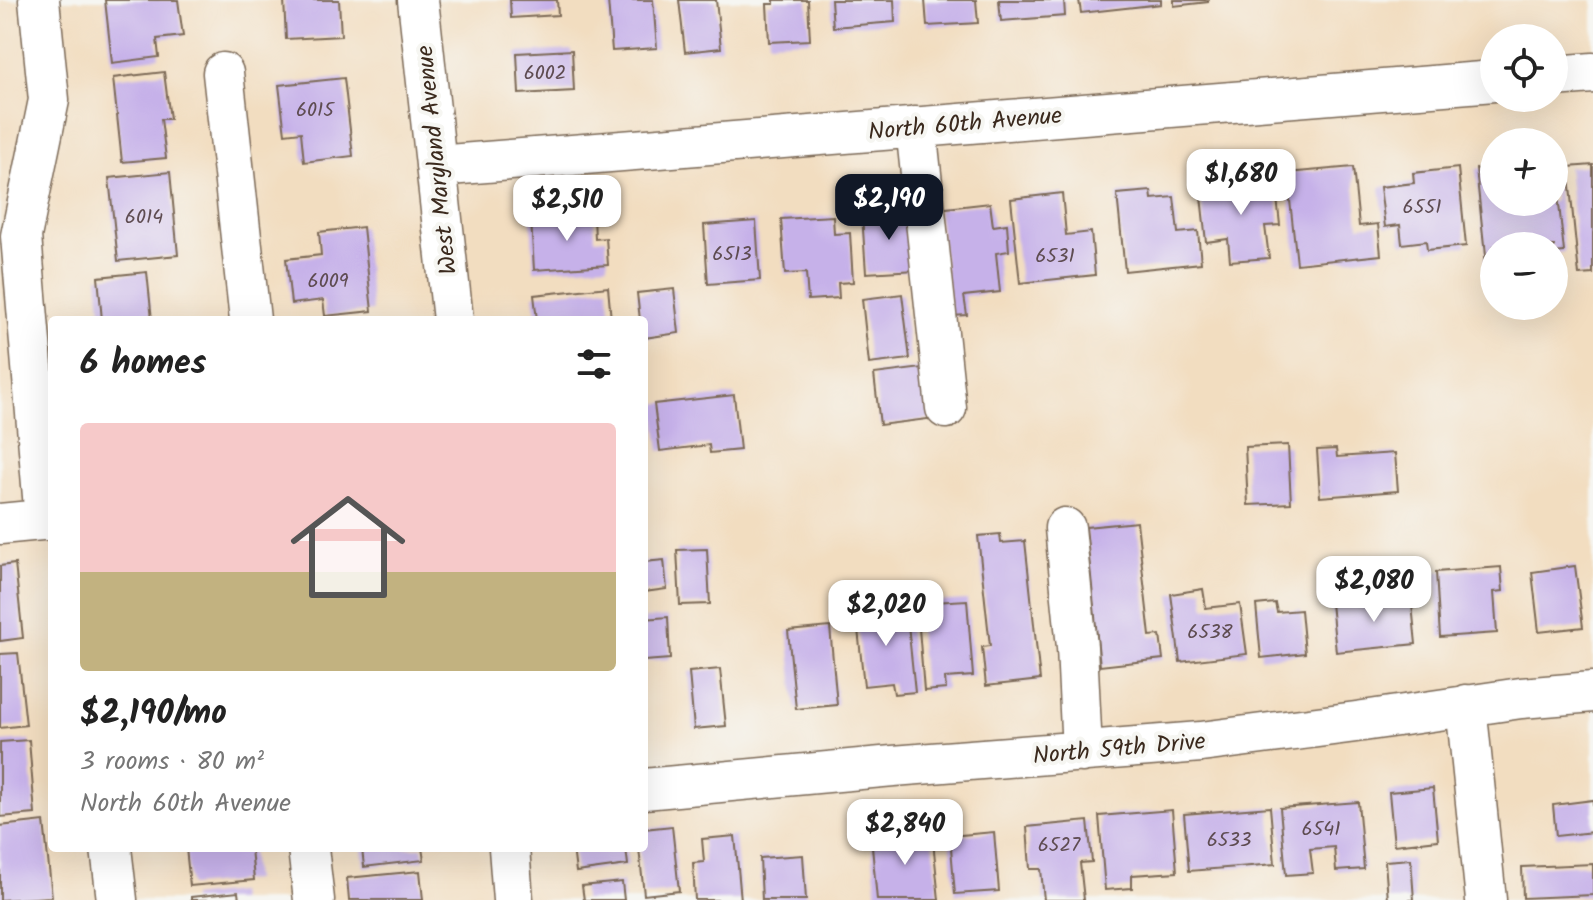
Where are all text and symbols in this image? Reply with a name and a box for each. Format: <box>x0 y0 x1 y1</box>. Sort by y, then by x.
map controls <box>1480 24 1568 320</box>
button: locate <box>1480 24 1568 112</box>
street label: West Maryland Avenue <box>406 43 469 276</box>
house number: 6002 <box>524 58 566 90</box>
house number: 6015 <box>296 95 335 127</box>
street label: North 60th Avenue <box>866 97 1064 152</box>
button: + <box>1480 128 1568 216</box>
pin: $1,680 <box>1176 149 1306 217</box>
text: $1,680 <box>1205 154 1277 196</box>
pin: $2,190 <box>824 174 954 242</box>
pin: $2,510 <box>502 175 632 243</box>
text: $2,190 <box>853 179 925 221</box>
text: $2,510 <box>531 180 603 222</box>
house number: 6551 <box>1403 192 1441 224</box>
house number: 6014 <box>125 202 163 234</box>
button: − <box>1480 232 1568 320</box>
house number: 6513 <box>712 239 752 271</box>
house number: 6531 <box>1035 241 1075 273</box>
house number: 6009 <box>308 266 349 298</box>
text: 6 homes <box>80 337 206 391</box>
icon: filters <box>572 342 616 386</box>
icon: home <box>276 475 420 619</box>
pin: $2,080 <box>1309 556 1439 624</box>
text: $2,080 <box>1334 561 1414 603</box>
pin: $2,020 <box>821 580 951 648</box>
text: $2,020 <box>846 585 926 627</box>
house number: 6538 <box>1187 617 1234 649</box>
text: $2,190/mo <box>80 687 227 741</box>
street label: North 59th Drive <box>1031 722 1207 776</box>
text: 3 rooms · 80 m² <box>80 741 264 783</box>
text: North 60th Avenue <box>80 783 291 825</box>
pin: $2,840 <box>840 799 970 867</box>
text: $2,840 <box>865 804 945 846</box>
house number: 6541 <box>1301 814 1341 846</box>
house number: 6533 <box>1207 825 1251 857</box>
house number: 6527 <box>1038 830 1081 862</box>

